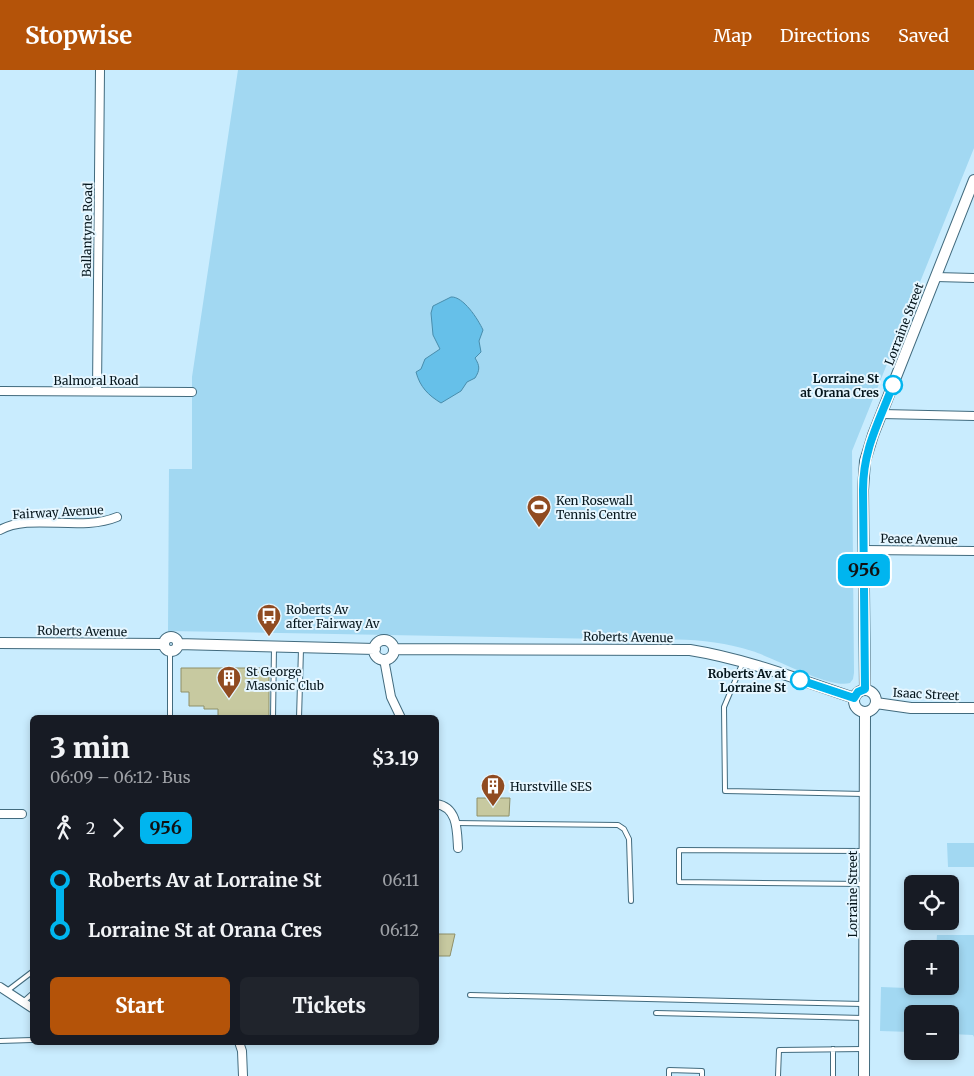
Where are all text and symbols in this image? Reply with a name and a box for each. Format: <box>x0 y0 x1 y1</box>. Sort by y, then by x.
text: Stopwise <box>25 20 132 51</box>
text: Map <box>714 24 752 47</box>
text: Directions <box>780 24 870 47</box>
text: Saved <box>898 24 949 47</box>
street label: Ballantyne Road <box>79 183 95 277</box>
street label: Lorraine Street <box>881 280 927 367</box>
place label: Lorraine St at Orana Cres <box>800 371 879 400</box>
street label: Balmoral Road <box>54 373 138 388</box>
marker: Lorraine St at Orana Cres <box>883 375 903 395</box>
place label: Ken Rosewall Tennis Centre <box>556 493 637 522</box>
sports icon: Ken Rosewall Tennis Centre <box>526 494 552 528</box>
street label: Fairway Avenue <box>12 502 104 522</box>
street label: Peace Avenue <box>880 531 958 547</box>
line badge: 956 <box>835 554 893 586</box>
text: 956 <box>848 558 880 581</box>
place label: Roberts Av after Fairway Av <box>286 602 380 631</box>
bus stop icon: Roberts Av after Fairway Av <box>256 603 282 637</box>
street label: Roberts Avenue <box>37 623 127 639</box>
street label: Roberts Avenue <box>583 629 673 645</box>
place label: St George Masonic Club <box>246 664 324 693</box>
building icon: St George Masonic Club <box>216 665 242 699</box>
place label: Roberts Av at Lorraine St <box>708 666 786 695</box>
marker: Roberts Av at Lorraine St <box>790 670 810 690</box>
street label: Isaac Street <box>892 685 960 703</box>
text: 3 min <box>50 730 130 766</box>
text: $3.19 <box>372 746 419 770</box>
text: 06:09 – 06:12 · Bus <box>50 767 191 787</box>
building icon: Hurstville SES <box>480 773 506 807</box>
place label: Hurstville SES <box>510 779 592 794</box>
icon: walk <box>50 814 78 842</box>
icon: forward <box>104 814 132 842</box>
text: 956 <box>150 816 182 839</box>
text: 2 <box>86 818 96 838</box>
street label: Lorraine Street <box>845 850 860 937</box>
text: Roberts Av at Lorraine St <box>88 868 322 892</box>
text: 06:11 <box>382 870 419 890</box>
map controls <box>904 875 959 1060</box>
button: locate <box>904 875 959 930</box>
text: Lorraine St at Orana Cres <box>88 918 322 942</box>
text: 06:12 <box>380 920 419 940</box>
button: + <box>904 940 959 995</box>
button: Start <box>50 977 230 1035</box>
button: Tickets <box>240 977 419 1035</box>
button: − <box>904 1005 959 1060</box>

